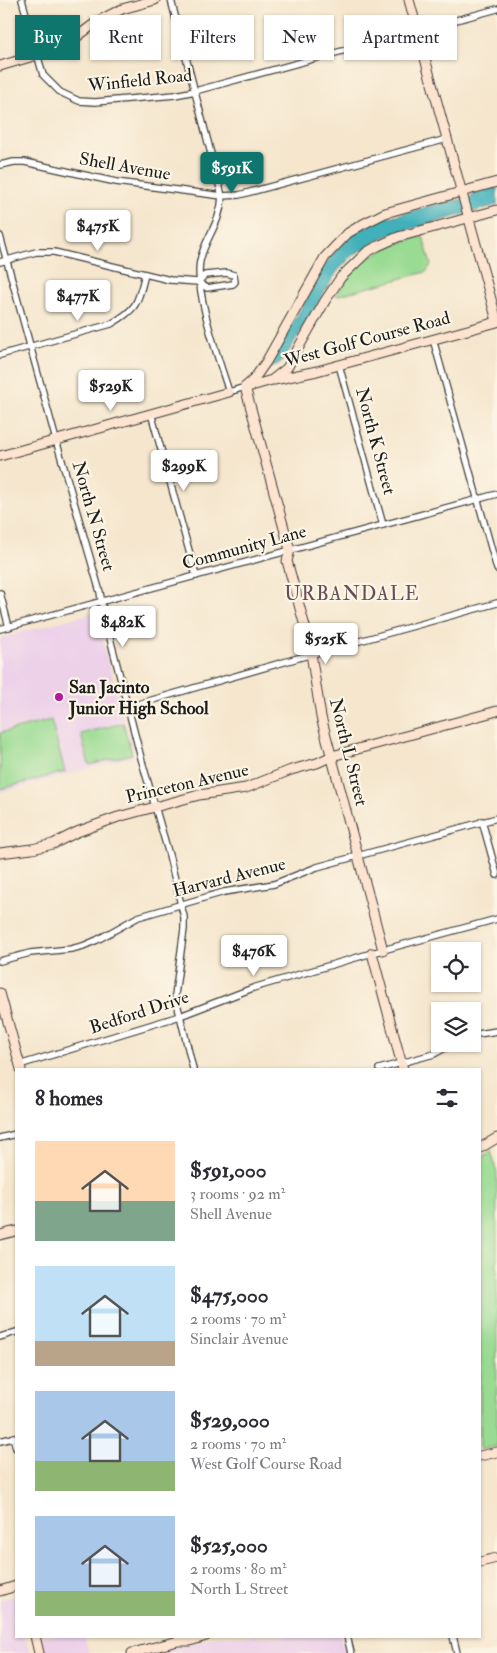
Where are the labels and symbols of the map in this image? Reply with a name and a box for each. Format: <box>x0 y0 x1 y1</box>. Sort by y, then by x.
street label: Winfield Road <box>86 64 193 98</box>
street label: Shell Avenue <box>78 147 173 186</box>
pin: $591K <box>197 152 267 194</box>
pin: $475K <box>63 210 133 252</box>
pin: $477K <box>43 280 113 322</box>
street label: West Golf Course Road <box>281 306 453 373</box>
pin: $529K <box>76 370 146 412</box>
street label: North K Street <box>350 385 401 497</box>
pin: $299K <box>149 450 219 492</box>
street label: North N Street <box>67 458 120 574</box>
street label: Community Lane <box>179 520 309 575</box>
district label: URBANDALE <box>285 582 419 606</box>
pin: $482K <box>88 606 158 648</box>
pin: $525K <box>291 622 361 665</box>
place label: San Jacinto Junior High School <box>68 676 209 720</box>
marker: San Jacinto Junior High School <box>53 691 65 703</box>
street label: North L Street <box>324 696 373 809</box>
street label: Princeton Avenue <box>123 758 251 809</box>
street label: Harvard Avenue <box>170 852 288 903</box>
pin: $476K <box>219 934 289 977</box>
street label: Bedford Drive <box>87 985 192 1039</box>

